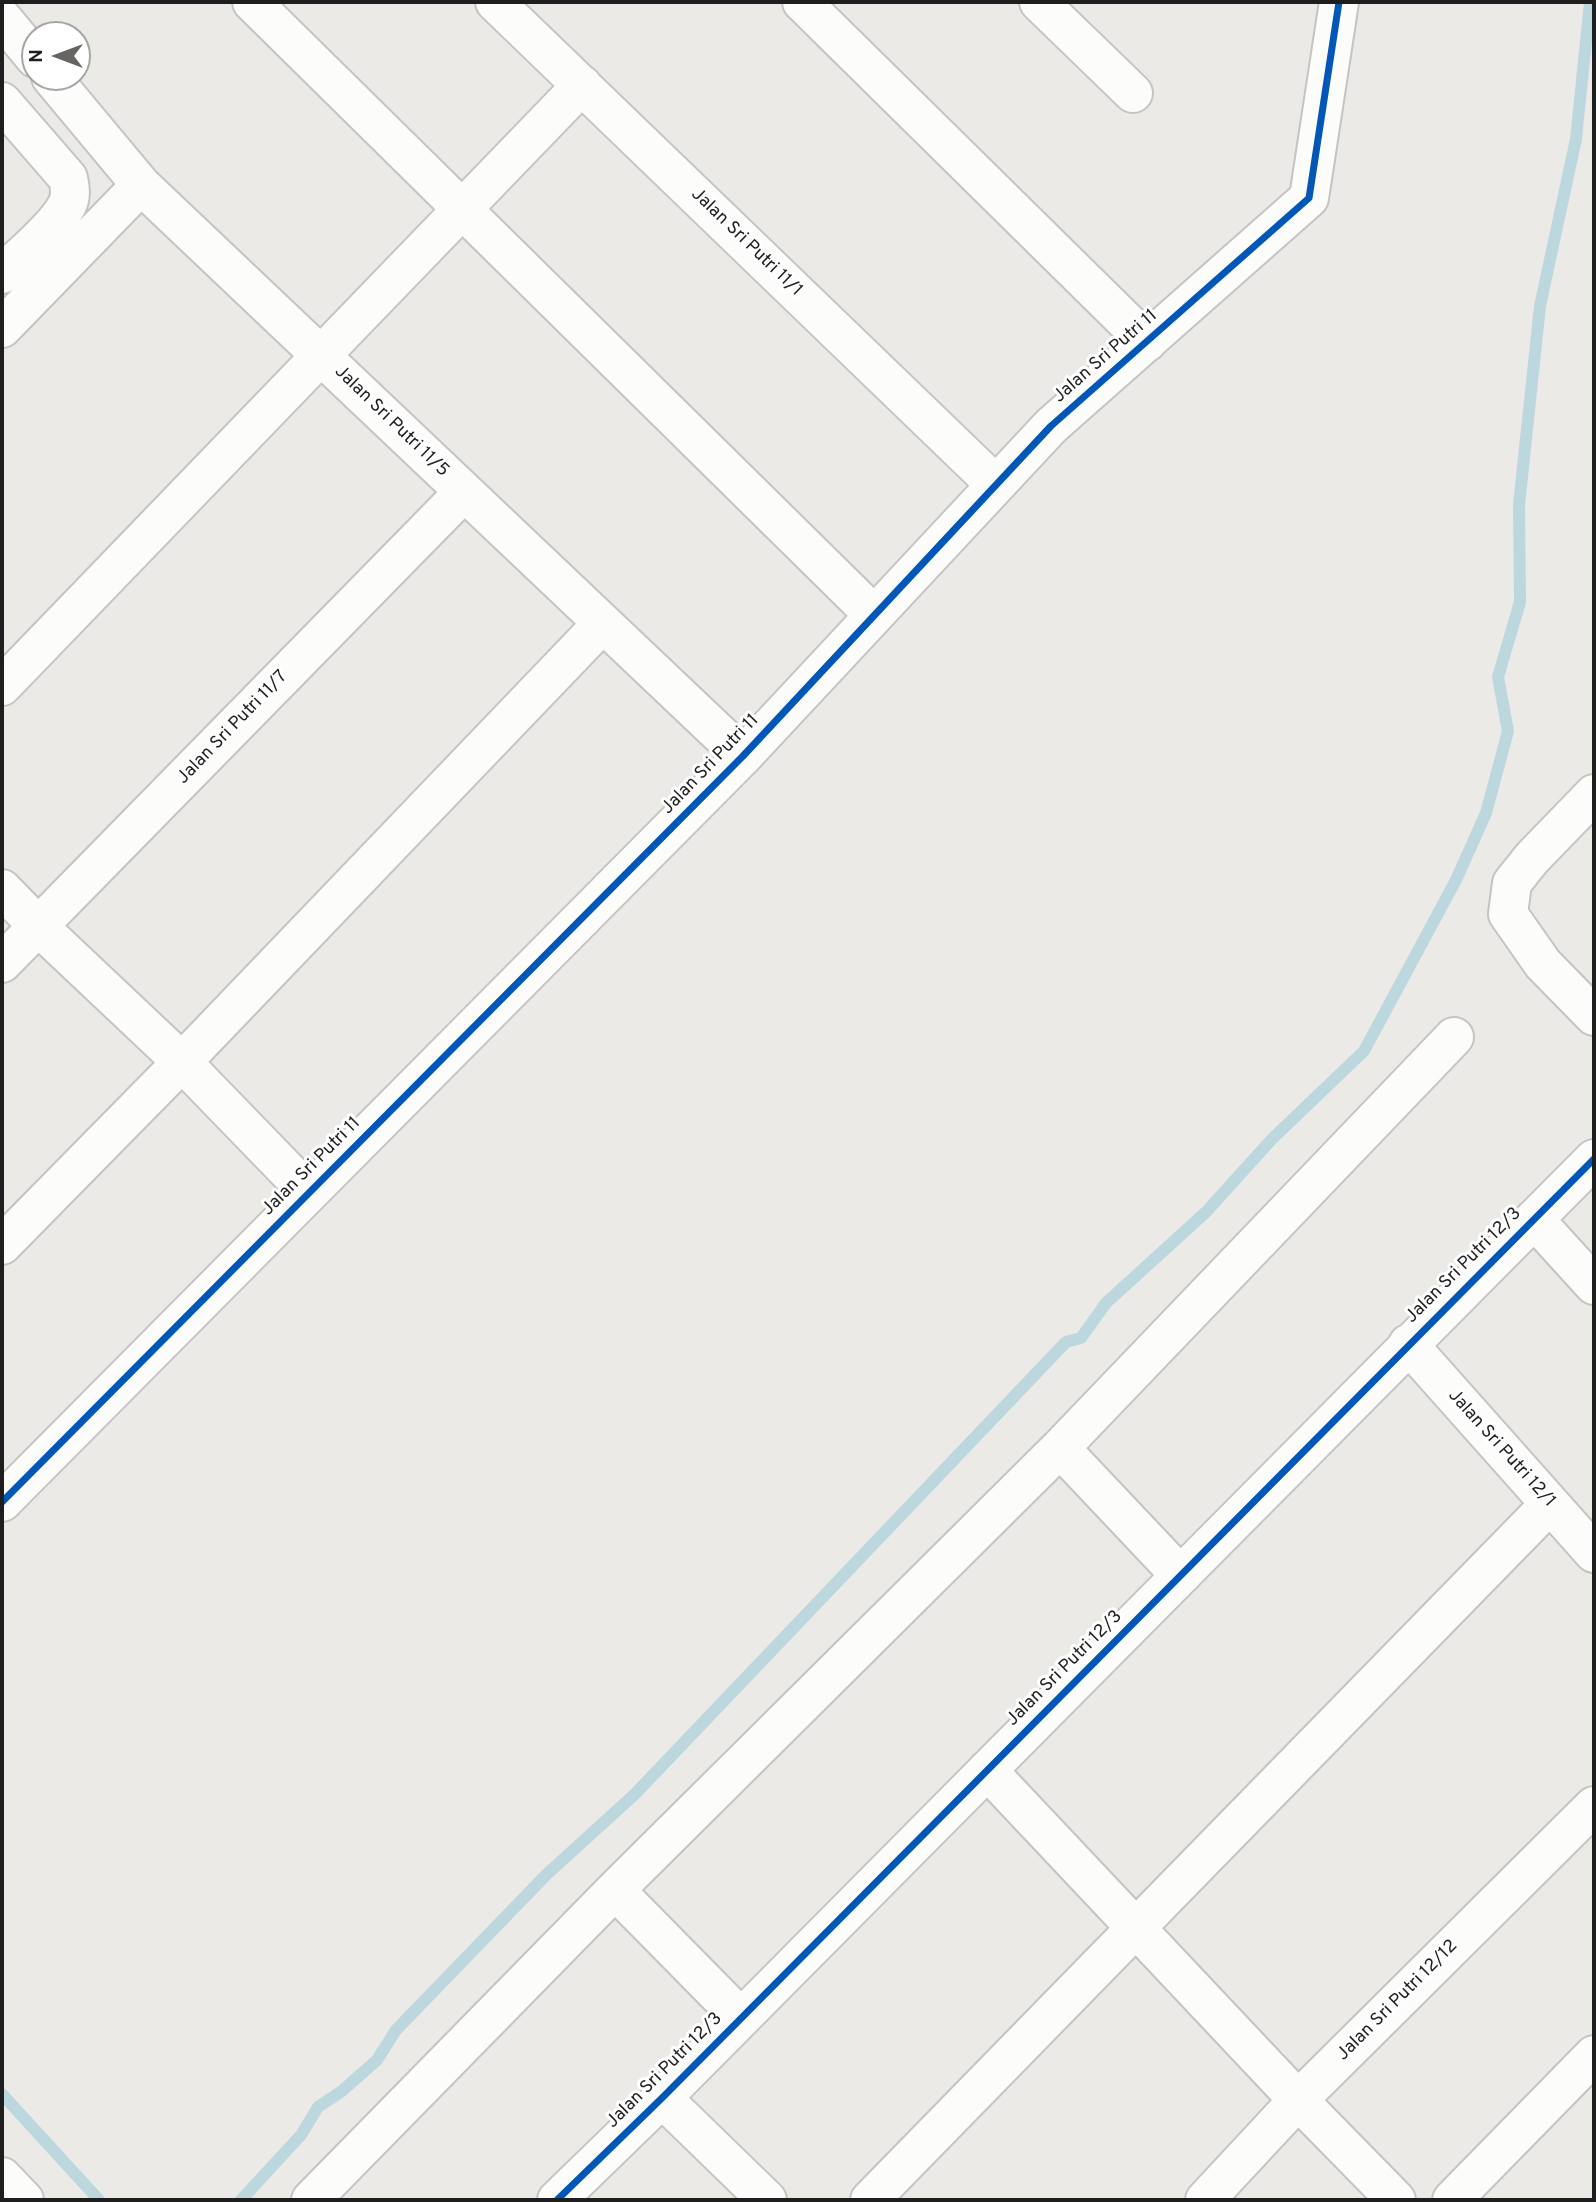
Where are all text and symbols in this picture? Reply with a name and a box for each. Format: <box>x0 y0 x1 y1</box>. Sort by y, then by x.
north arrow <box>21 21 91 91</box>
text: N <box>25 49 49 63</box>
street label: Jalan Sri Putri 11/1 <box>686 184 806 302</box>
street label: Jalan Sri Putri 11 <box>1049 306 1163 408</box>
street label: Jalan Sri Putri 11/5 <box>329 362 453 482</box>
street label: Jalan Sri Putri 11/7 <box>173 667 293 789</box>
street label: Jalan Sri Putri 11 <box>658 710 764 820</box>
street label: Jalan Sri Putri 11 <box>258 1113 366 1221</box>
street label: Jalan Sri Putri 12/3 <box>1402 1204 1526 1328</box>
street label: Jalan Sri Putri 12/1 <box>1443 1386 1559 1512</box>
street label: Jalan Sri Putri 12/3 <box>1003 1607 1127 1731</box>
street label: Jalan Sri Putri 12/12 <box>1333 1936 1463 2066</box>
street label: Jalan Sri Putri 12/3 <box>603 2009 727 2133</box>

